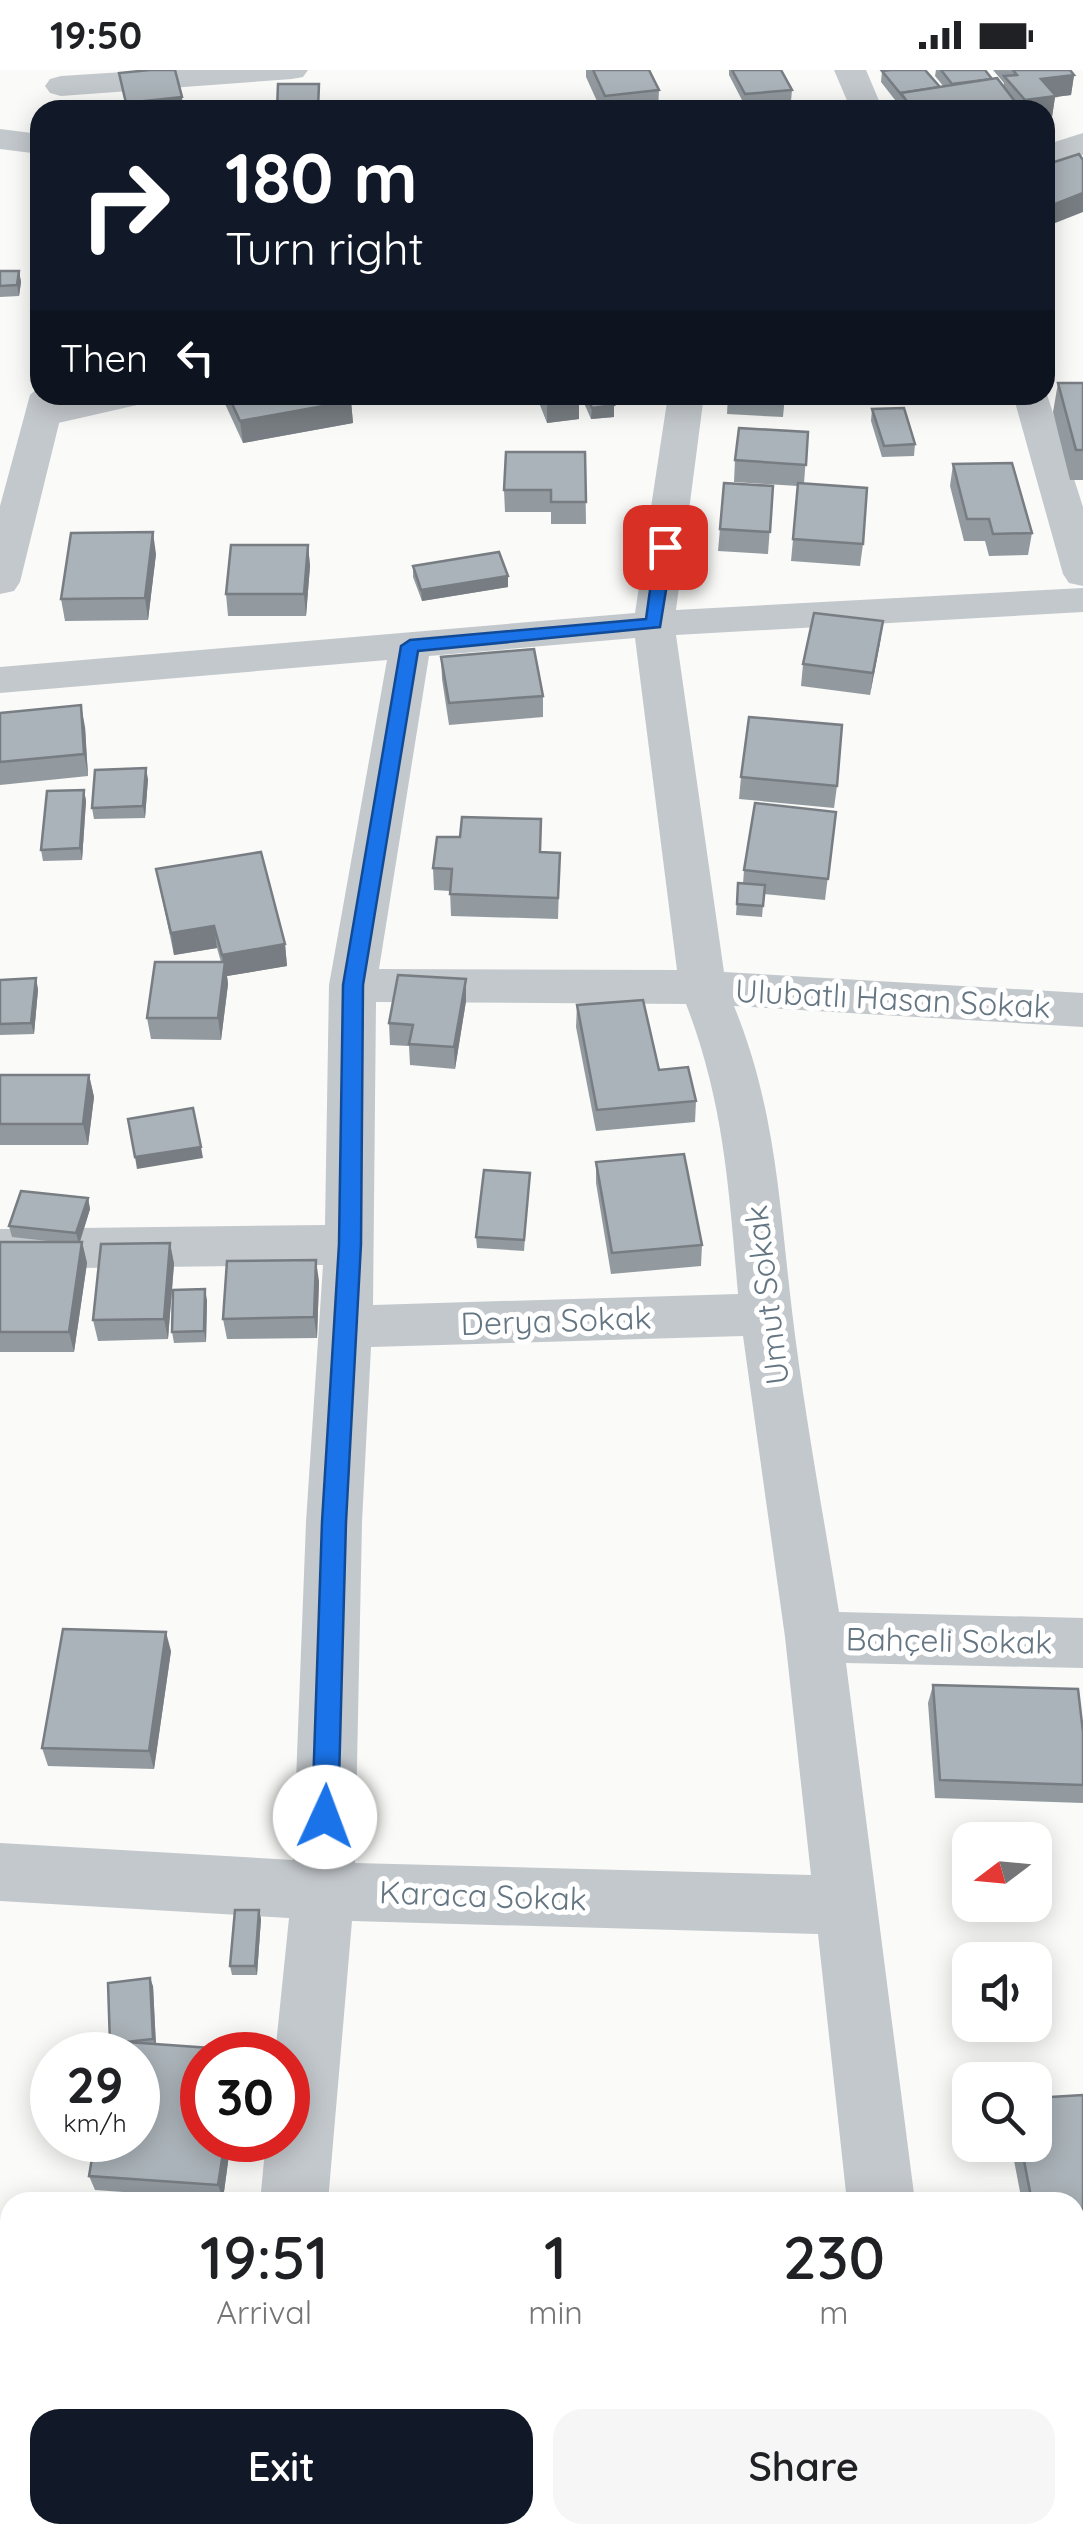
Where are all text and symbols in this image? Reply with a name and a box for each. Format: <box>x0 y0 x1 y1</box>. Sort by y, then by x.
text: 19:50 <box>50 11 142 59</box>
text: 180 m <box>225 133 418 221</box>
icon: right <box>60 140 190 270</box>
text: Turn right <box>225 220 424 276</box>
icon: left <box>168 330 223 385</box>
text: Then <box>60 334 148 382</box>
pin <box>623 505 708 590</box>
icon: arrive <box>638 520 693 575</box>
street label: Ulubatlı Hasan Sokak <box>734 970 1052 1026</box>
street label: Umut Sokak <box>735 1203 797 1387</box>
street label: Derya Sokak <box>460 1297 652 1343</box>
street label: Bahçeli Sokak <box>845 1618 1053 1662</box>
position arrow <box>273 1765 377 1869</box>
north arrow <box>952 1822 1052 1922</box>
map controls <box>952 1822 1052 2162</box>
street label: Karaca Sokak <box>378 1871 588 1919</box>
button: sound <box>952 1942 1052 2042</box>
speed limit sign: 30 <box>180 2032 310 2162</box>
text: 29 <box>67 2053 123 2116</box>
button: search <box>952 2062 1052 2162</box>
text: km/h <box>63 2107 127 2138</box>
text: 19:51 <box>200 2219 328 2294</box>
text: 1 <box>544 2219 567 2294</box>
text: 230 <box>783 2219 885 2294</box>
text: Arrival <box>216 2292 312 2332</box>
text: min <box>528 2292 583 2332</box>
text: m <box>819 2292 849 2332</box>
button: Exit <box>30 2409 533 2524</box>
button: Share <box>553 2409 1055 2524</box>

